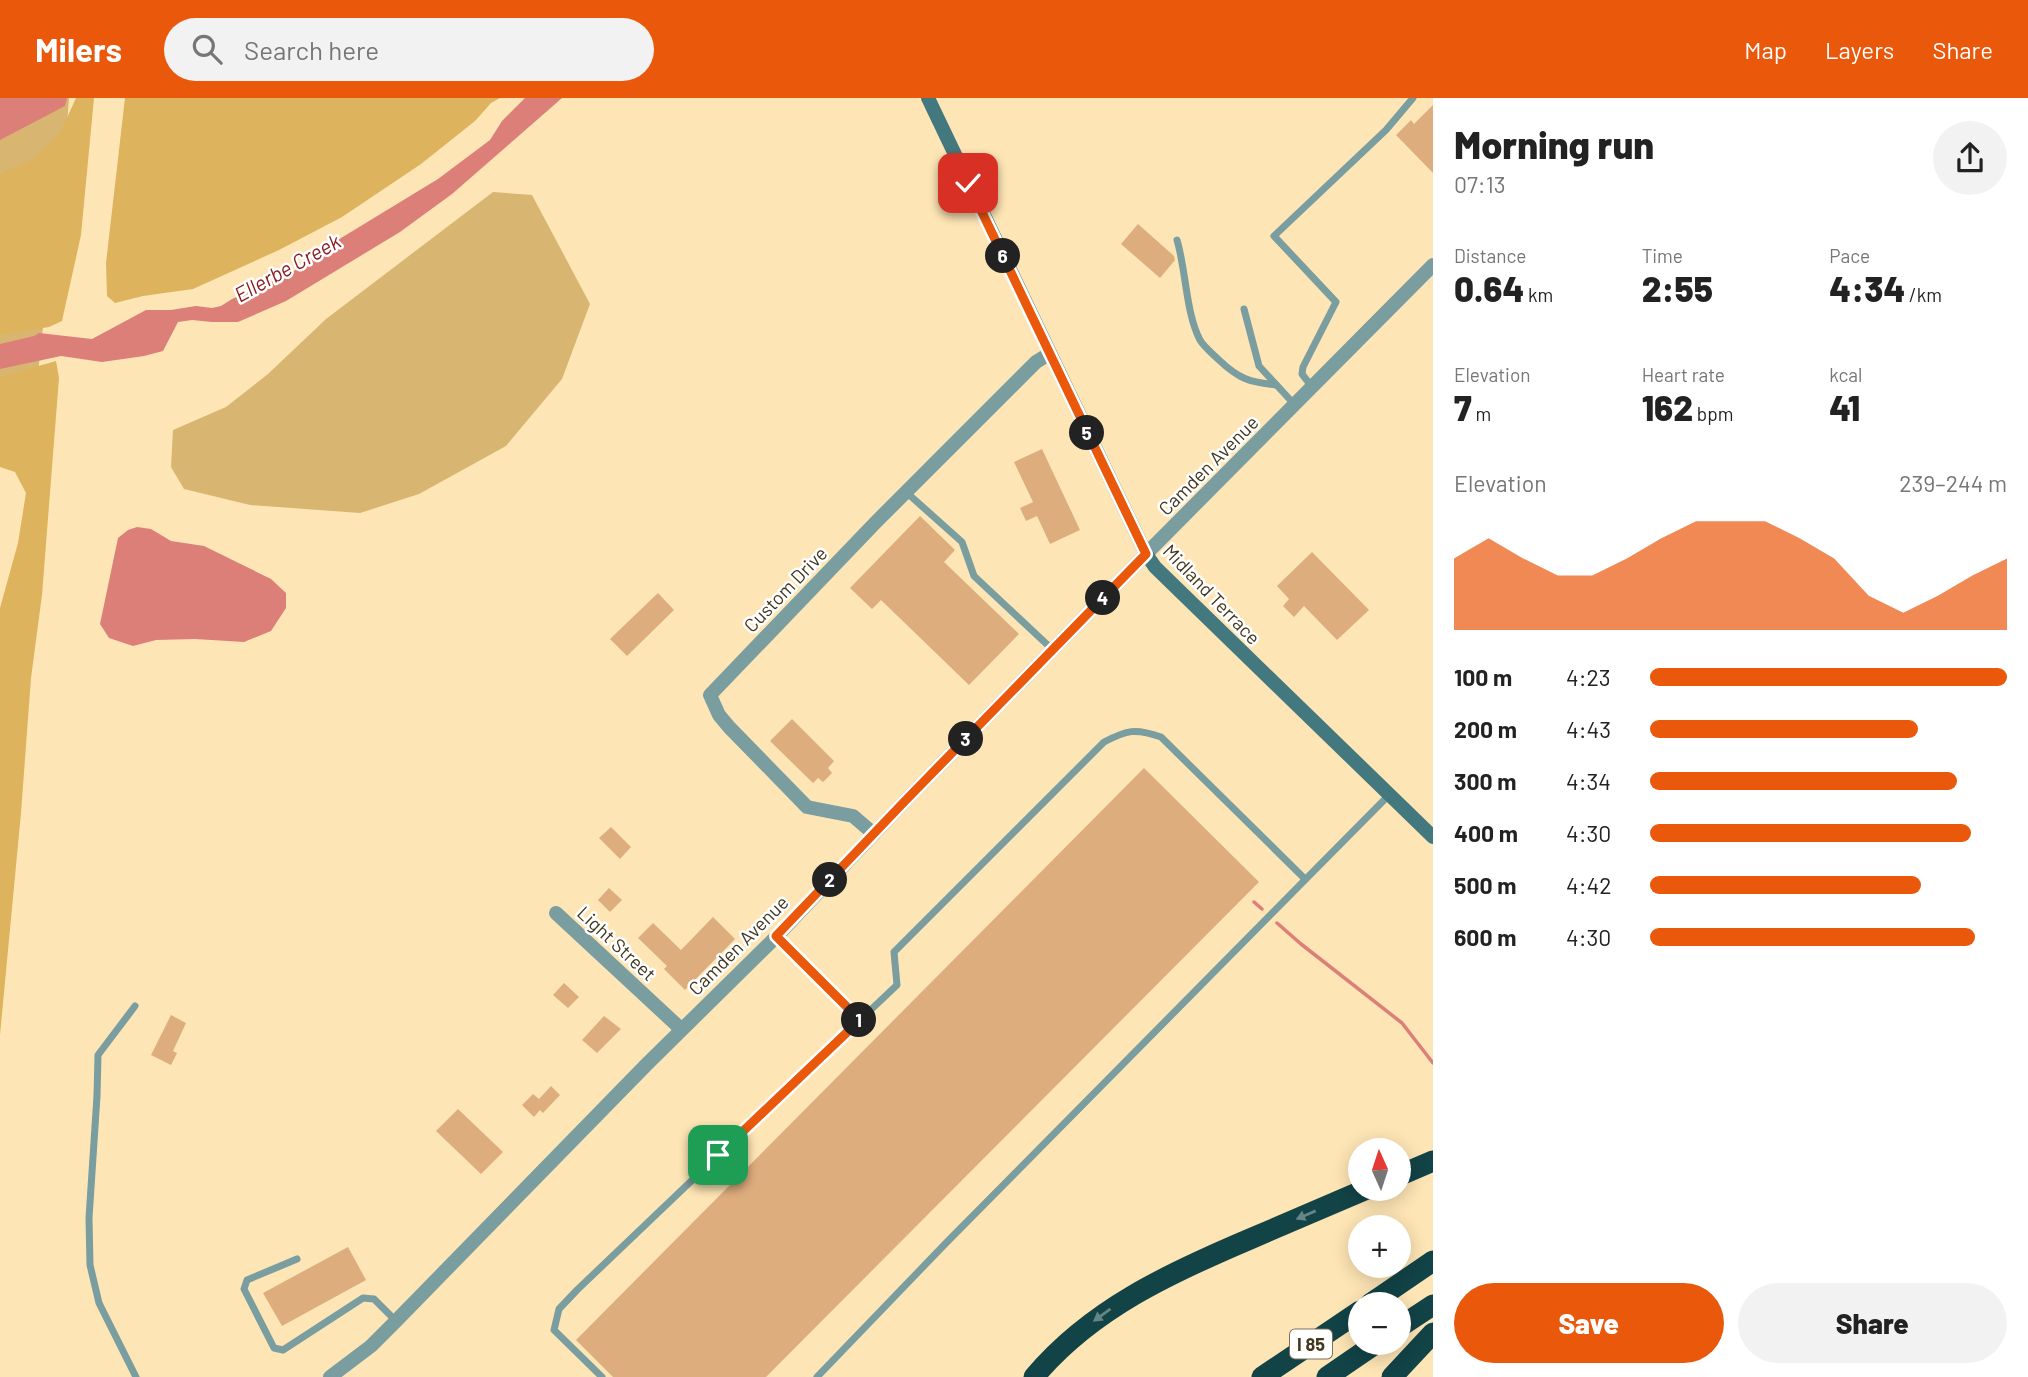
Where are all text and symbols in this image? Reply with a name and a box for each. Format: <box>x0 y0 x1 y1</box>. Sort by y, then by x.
search box <box>164 18 654 81</box>
text: Milers <box>35 29 122 69</box>
icon: search <box>188 30 226 68</box>
text: Search here <box>244 34 379 65</box>
text: Map <box>1744 35 1787 64</box>
text: Layers <box>1825 35 1894 64</box>
text: Share <box>1932 35 1993 64</box>
text: Morning run <box>1454 121 1654 167</box>
button: share <box>1933 121 2007 195</box>
pin <box>938 153 998 213</box>
icon: check <box>949 164 987 202</box>
text: 07:13 <box>1454 170 1506 198</box>
water label: Ellerbe Creek <box>230 227 345 306</box>
pin: 6 <box>986 238 1020 274</box>
text: 6 <box>997 244 1008 267</box>
text: Distance <box>1454 244 1526 267</box>
text: Time <box>1642 244 1683 267</box>
text: Pace <box>1829 244 1870 267</box>
text: 0.64 <box>1454 267 1524 309</box>
text: 2:55 <box>1642 267 1713 309</box>
text: 4:34 <box>1829 267 1905 309</box>
text: km <box>1524 283 1553 306</box>
text: /km <box>1905 283 1942 306</box>
text: Elevation <box>1454 363 1531 386</box>
text: Heart rate <box>1642 363 1725 386</box>
text: kcal <box>1829 363 1862 386</box>
text: 7 <box>1454 386 1472 428</box>
text: 162 <box>1642 386 1693 428</box>
text: 41 <box>1829 386 1860 428</box>
text: m <box>1472 402 1491 425</box>
text: bpm <box>1693 402 1733 425</box>
street label: Camden Avenue <box>1153 410 1263 520</box>
pin: 5 <box>1070 416 1104 450</box>
text: 5 <box>1081 421 1092 444</box>
text: Elevation <box>1454 469 1547 497</box>
text: 239–244 m <box>1899 469 2007 497</box>
street label: Midland Terrace <box>1158 539 1266 649</box>
street label: Custom Drive <box>739 542 831 636</box>
pin: 4 <box>1086 580 1120 616</box>
text: 4 <box>1097 586 1108 609</box>
text: 100 m <box>1454 663 1512 691</box>
text: 4:23 <box>1566 663 1611 691</box>
text: 200 m <box>1454 715 1517 743</box>
text: 4:43 <box>1566 715 1611 743</box>
pin: 3 <box>948 722 984 756</box>
text: 3 <box>960 727 971 750</box>
text: 300 m <box>1454 767 1516 795</box>
text: 4:34 <box>1566 767 1611 795</box>
text: 400 m <box>1454 819 1518 847</box>
text: 4:30 <box>1566 819 1611 847</box>
pin: 2 <box>812 862 848 898</box>
text: 2 <box>824 868 835 891</box>
text: 500 m <box>1454 871 1516 899</box>
text: 4:42 <box>1566 871 1611 899</box>
street label: Camden Avenue <box>683 890 793 1000</box>
street label: Light Street <box>573 901 661 985</box>
text: 600 m <box>1454 923 1516 951</box>
text: 4:30 <box>1566 923 1611 951</box>
pin: 1 <box>842 1002 876 1038</box>
text: 1 <box>855 1008 862 1031</box>
pin <box>688 1125 748 1185</box>
icon: arrive <box>699 1136 737 1174</box>
north arrow <box>1348 1138 1410 1200</box>
map controls <box>1348 1138 1411 1355</box>
one-way arrow <box>1296 1209 1316 1221</box>
button: + <box>1348 1215 1411 1278</box>
button: Save <box>1454 1283 1724 1363</box>
button: Share <box>1738 1283 2007 1363</box>
button: − <box>1348 1292 1411 1355</box>
one-way arrow <box>1093 1308 1111 1322</box>
road number: I 85 <box>1290 1330 1332 1358</box>

